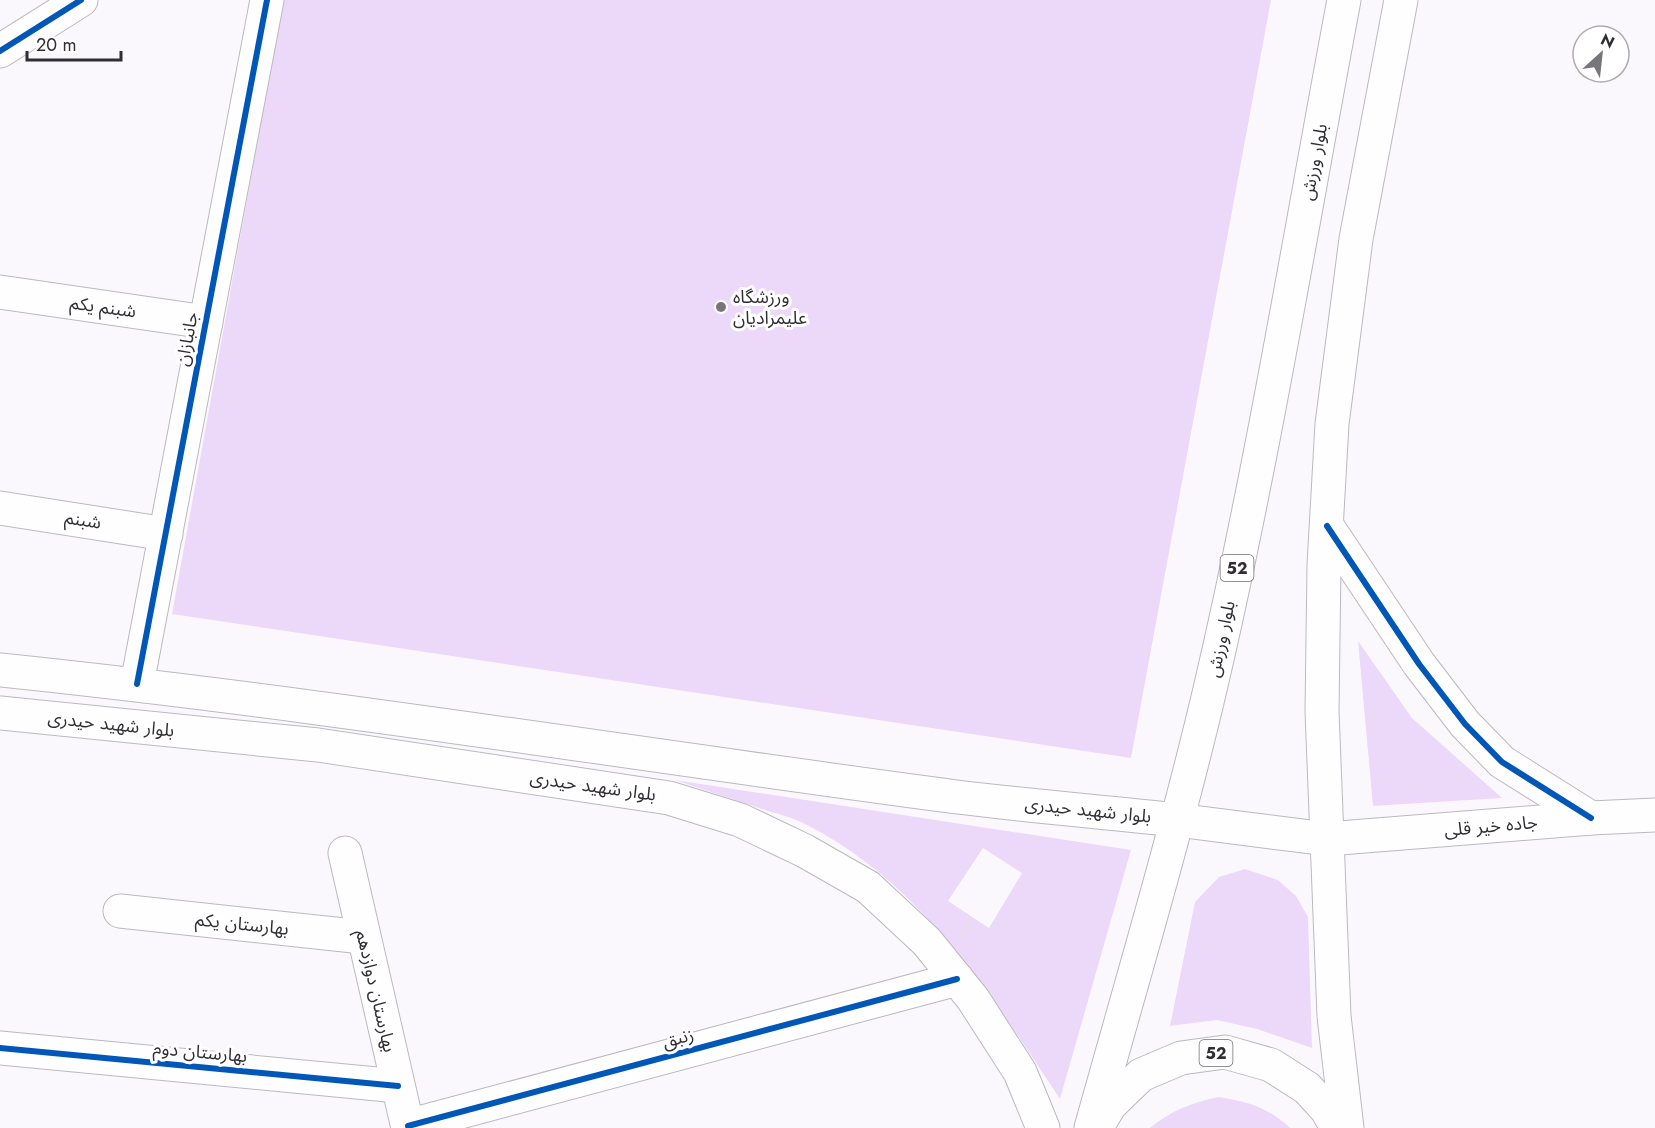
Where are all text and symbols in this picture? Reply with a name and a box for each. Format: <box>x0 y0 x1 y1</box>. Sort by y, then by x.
scale bar <box>27 24 122 62</box>
north arrow <box>1571 24 1631 84</box>
text: N <box>1597 28 1618 54</box>
text: 20 m <box>36 32 76 58</box>
street label: بلوار ورزش <box>1294 121 1334 203</box>
place label: ورزشگاه علیمرادیان <box>733 284 807 331</box>
street label: شبنم یکم <box>68 289 138 325</box>
marker: ورزشگاه علیمرادیان <box>714 300 728 314</box>
street label: جانبازان <box>169 310 205 368</box>
street label: شبنم <box>63 504 103 536</box>
road number: 52 <box>1220 555 1254 581</box>
street label: بلوار ورزش <box>1200 598 1242 680</box>
street label: بلوار شهید حیدری <box>46 704 176 744</box>
street label: بلوار شهید حیدری <box>528 764 658 808</box>
street label: بلوار شهید حیدری <box>1023 790 1153 830</box>
street label: جاده خیر قلی <box>1443 809 1539 843</box>
street label: بهارستان یکم <box>194 906 290 942</box>
street label: بهارستان دوازدهم <box>349 927 403 1055</box>
street label: زنبق <box>659 1021 697 1055</box>
street label: بهارستان دوم <box>152 1035 248 1070</box>
road number: 52 <box>1200 1040 1232 1066</box>

